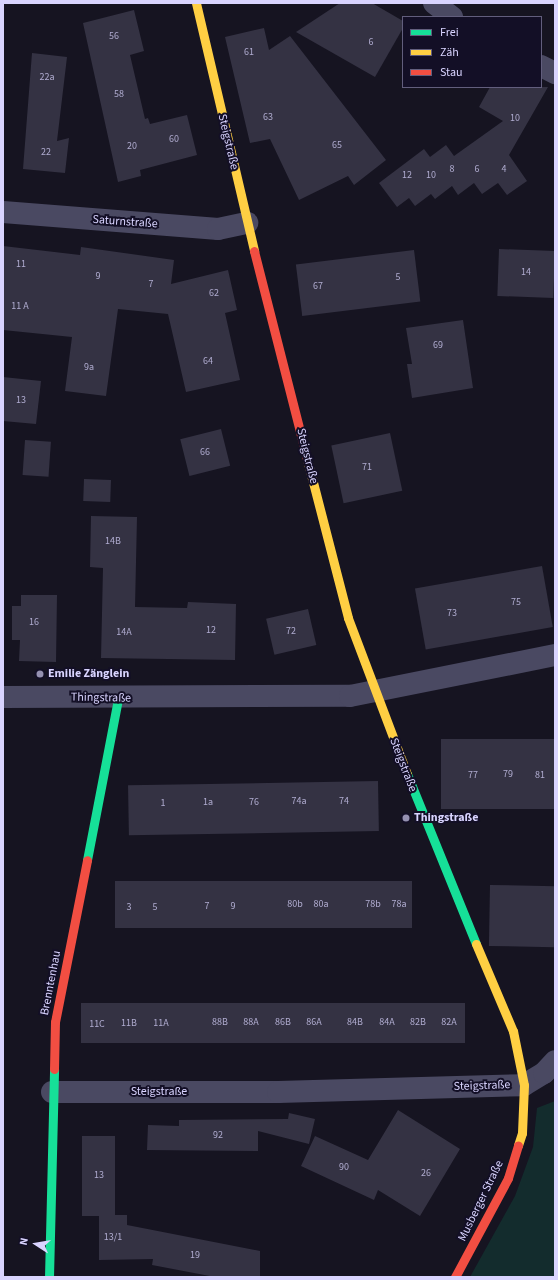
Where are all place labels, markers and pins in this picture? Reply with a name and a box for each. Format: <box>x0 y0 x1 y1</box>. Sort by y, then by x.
place label: Emilie Zänglein <box>48 667 129 681</box>
marker: Emilie Zänglein <box>35 669 45 679</box>
place label: Thingstraße <box>414 811 478 825</box>
marker: Thingstraße <box>401 813 411 823</box>

